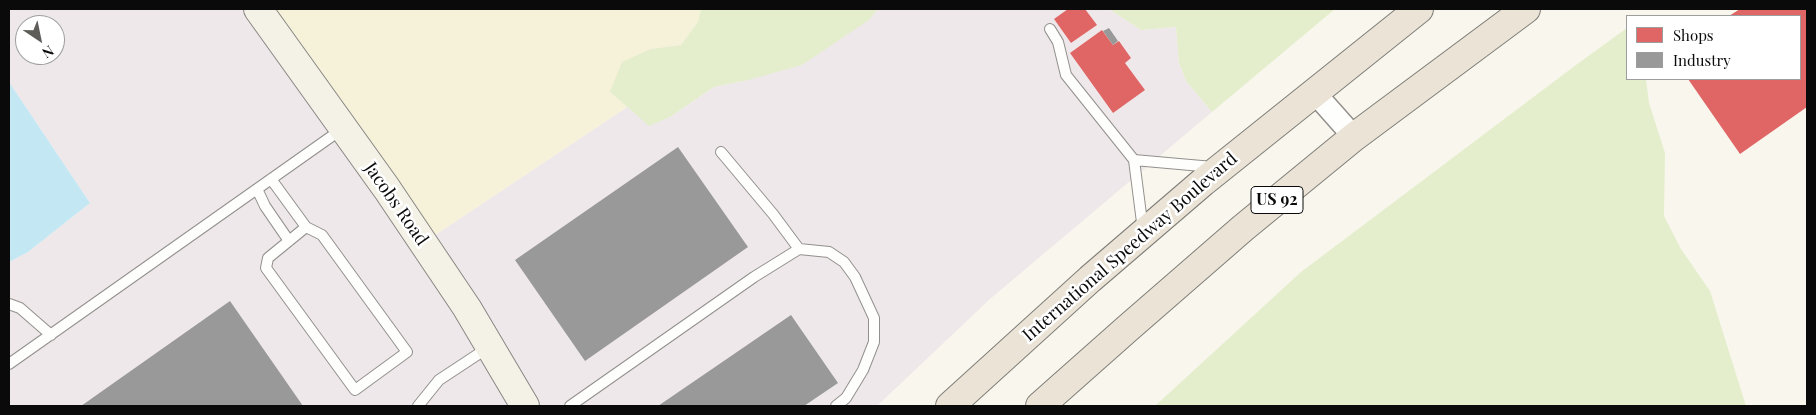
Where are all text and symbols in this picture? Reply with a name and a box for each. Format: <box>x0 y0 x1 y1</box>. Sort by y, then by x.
north arrow <box>15 15 65 65</box>
legend <box>1626 15 1801 80</box>
text: Shops <box>1673 25 1714 45</box>
text: N <box>39 41 58 63</box>
text: Industry <box>1673 50 1731 70</box>
street label: International Speedway Boulevard <box>1018 148 1242 346</box>
street label: Jacobs Road <box>359 158 433 250</box>
road number: US 92 <box>1251 186 1303 214</box>

